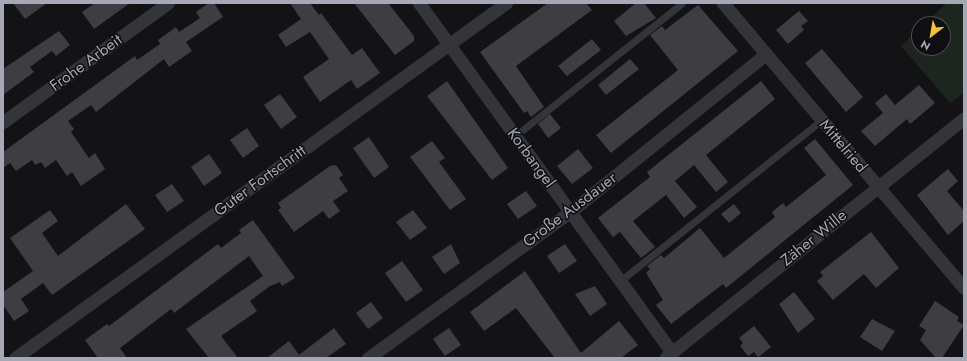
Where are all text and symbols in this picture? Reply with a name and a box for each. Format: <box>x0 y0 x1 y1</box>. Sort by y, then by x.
north arrow <box>911 16 951 56</box>
street label: Frohe Arbeit <box>46 30 126 96</box>
text: N <box>917 36 933 55</box>
street label: Mittelried <box>815 115 871 177</box>
street label: Korbangel <box>503 124 559 192</box>
street label: Guter Fortschritt <box>210 141 310 221</box>
street label: Große Ausdauer <box>519 168 621 252</box>
street label: Zäher Wille <box>777 206 851 270</box>

